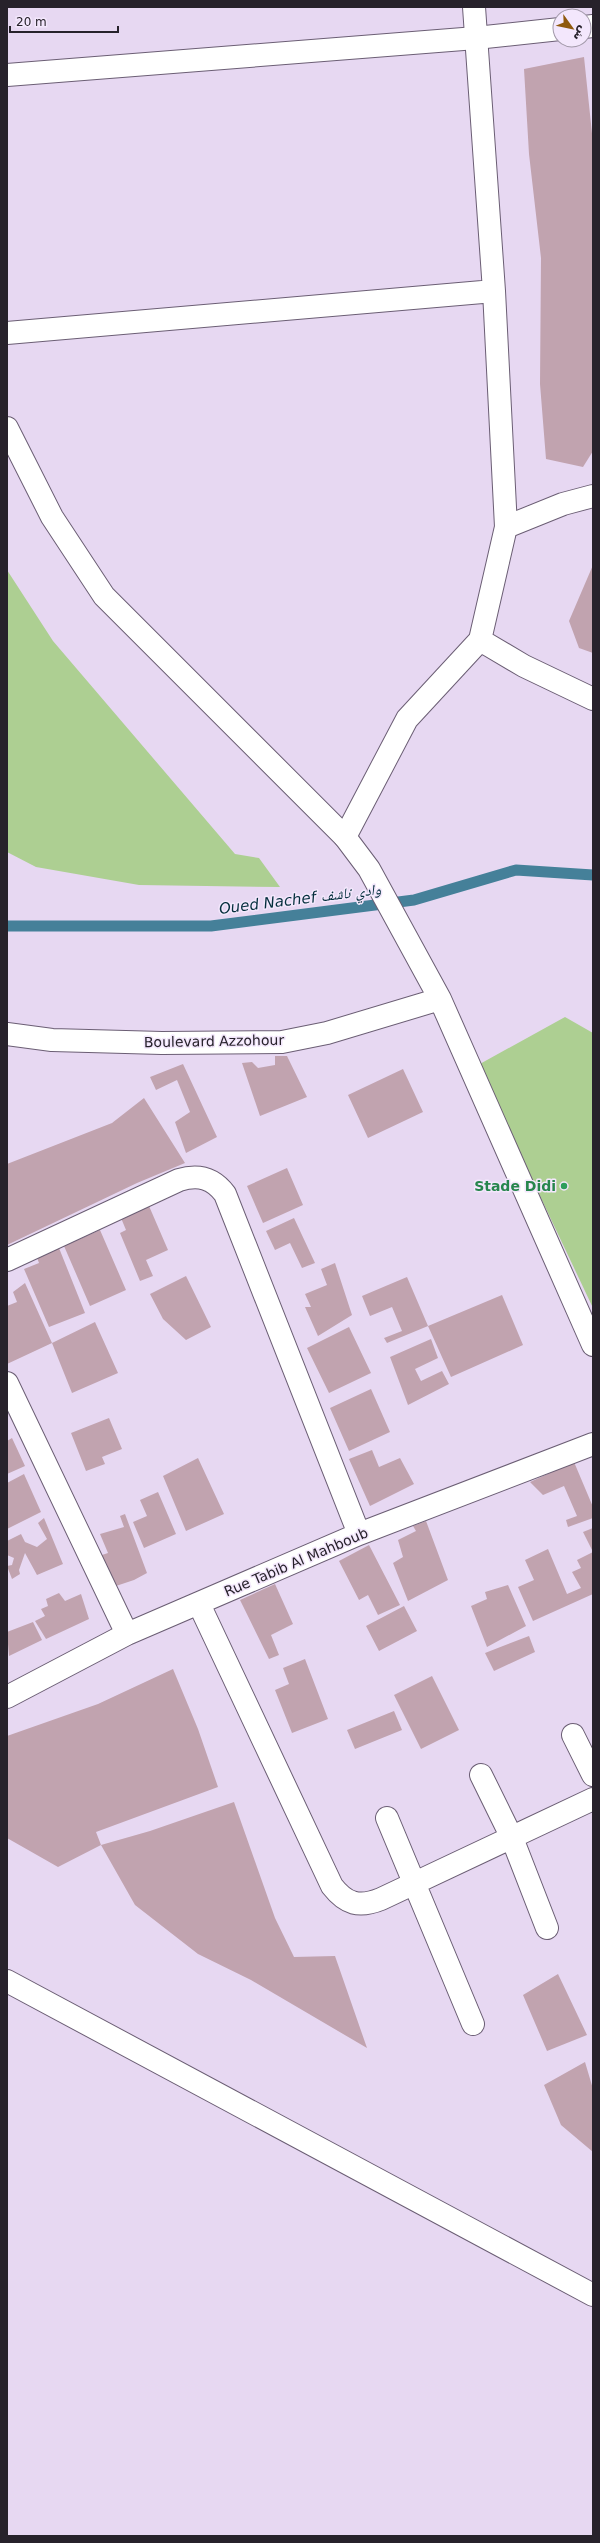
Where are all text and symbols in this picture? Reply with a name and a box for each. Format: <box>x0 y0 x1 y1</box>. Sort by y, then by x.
scale bar <box>10 8 118 34</box>
north arrow <box>552 8 592 48</box>
text: 20 m <box>16 15 47 29</box>
text: ش <box>570 23 590 43</box>
water label: Oued Nachef وادي ناشف <box>218 880 382 921</box>
street label: Boulevard Azzohour <box>144 1032 284 1050</box>
place label: Stade Didi <box>474 1178 556 1194</box>
marker: Stade Didi <box>559 1181 569 1191</box>
street label: Rue Tabib Al Mahboub <box>222 1524 370 1600</box>

